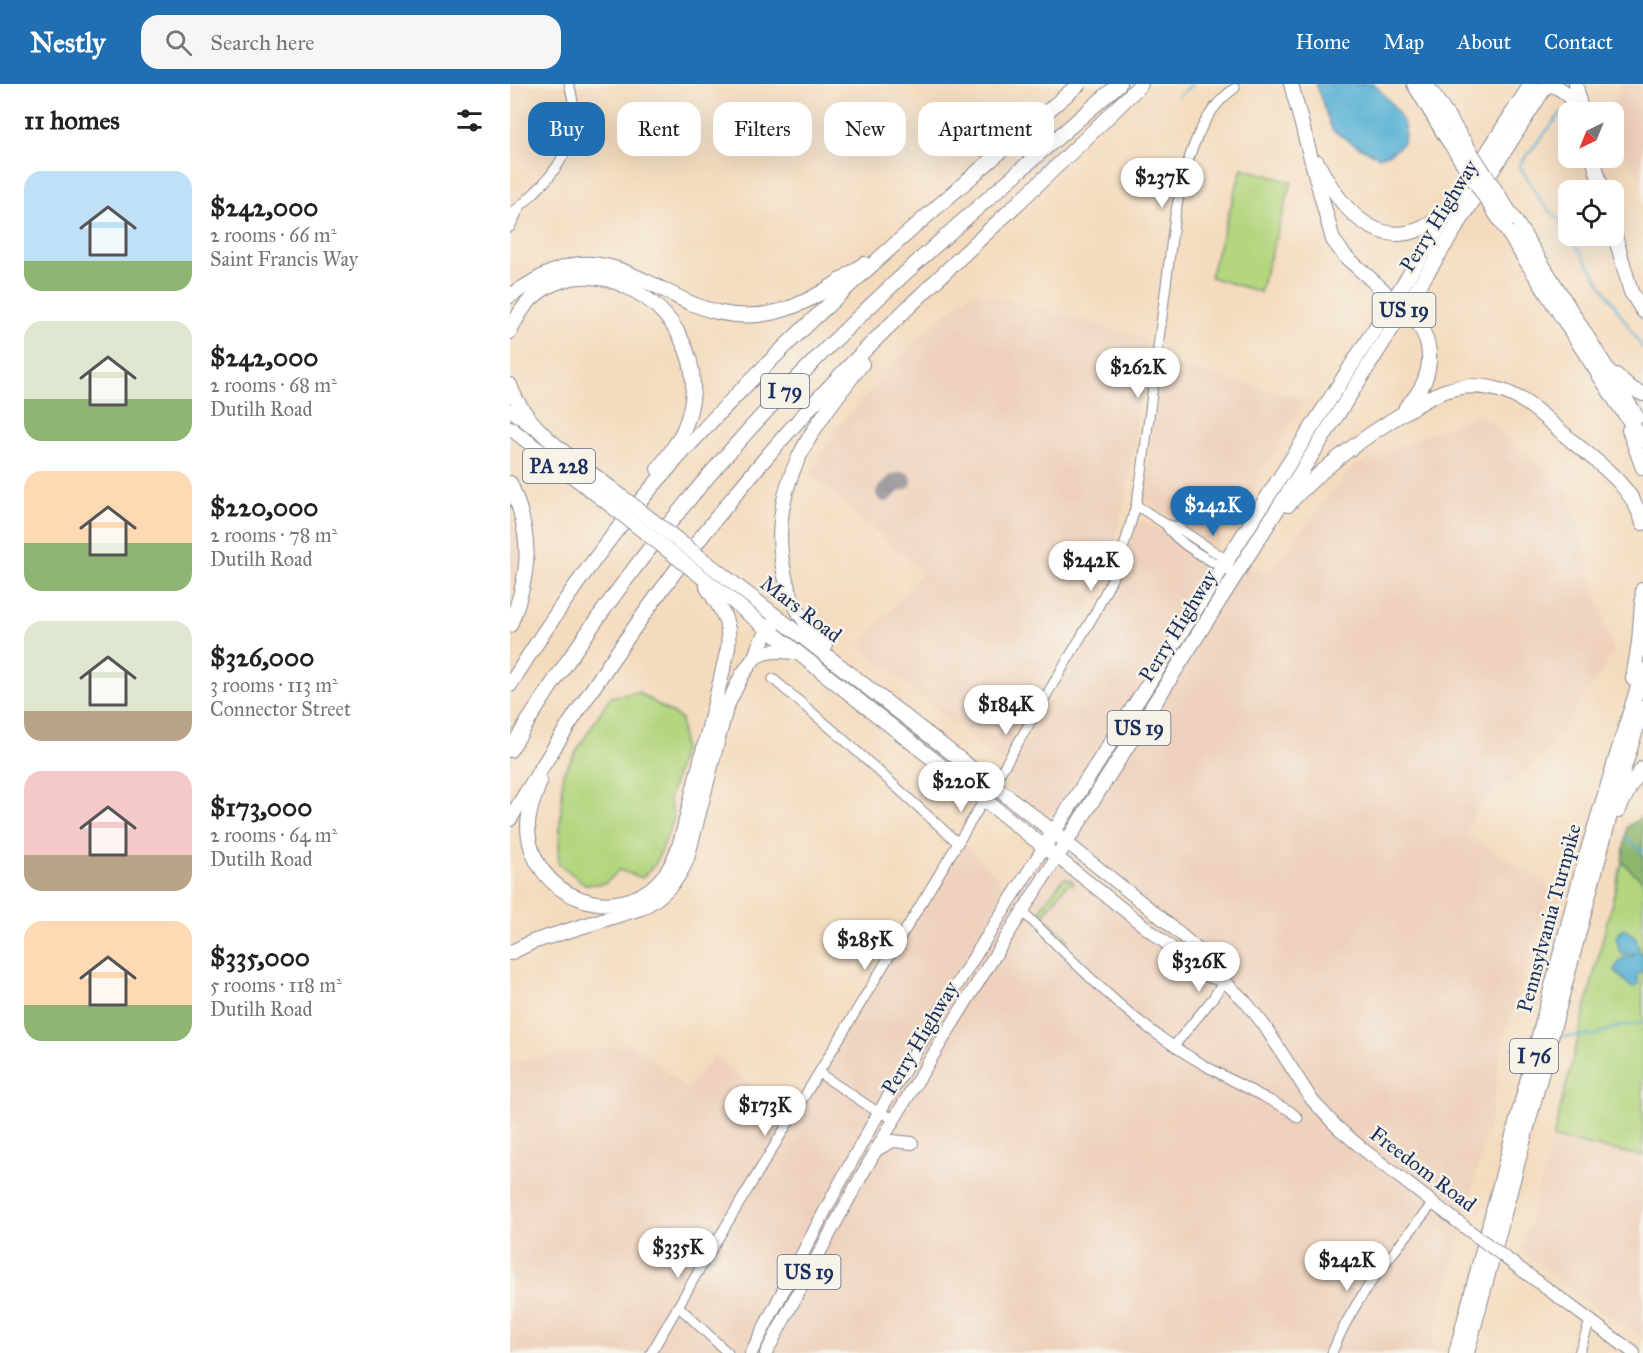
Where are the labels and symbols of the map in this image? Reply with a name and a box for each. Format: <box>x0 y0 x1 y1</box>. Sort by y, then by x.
north arrow <box>1558 102 1624 168</box>
street label: Perry Highway <box>1394 154 1484 277</box>
pin: $237K <box>1120 158 1204 209</box>
road number: US 19 <box>1372 293 1436 327</box>
pin: $262K <box>1096 348 1180 399</box>
road number: I 79 <box>761 374 809 408</box>
road number: PA 228 <box>523 449 595 483</box>
pin: $242K <box>1171 486 1255 537</box>
pin: $242K <box>1049 541 1133 592</box>
street label: Perry Highway <box>1133 564 1223 687</box>
street label: Mars Road <box>755 570 847 648</box>
pin: $184K <box>964 685 1048 736</box>
road number: US 19 <box>1108 711 1170 745</box>
pin: $220K <box>919 762 1003 813</box>
street label: Pennsylvania Turnpike <box>1511 821 1587 1015</box>
pin: $285K <box>823 920 907 971</box>
pin: $326K <box>1157 942 1241 993</box>
street label: Perry Highway <box>876 976 965 1099</box>
road number: I 76 <box>1510 1039 1558 1073</box>
pin: $173K <box>723 1086 807 1137</box>
street label: Freedom Road <box>1365 1121 1482 1218</box>
pin: $335K <box>636 1228 720 1279</box>
pin: $242K <box>1305 1241 1389 1292</box>
road number: US 19 <box>778 1255 840 1289</box>

